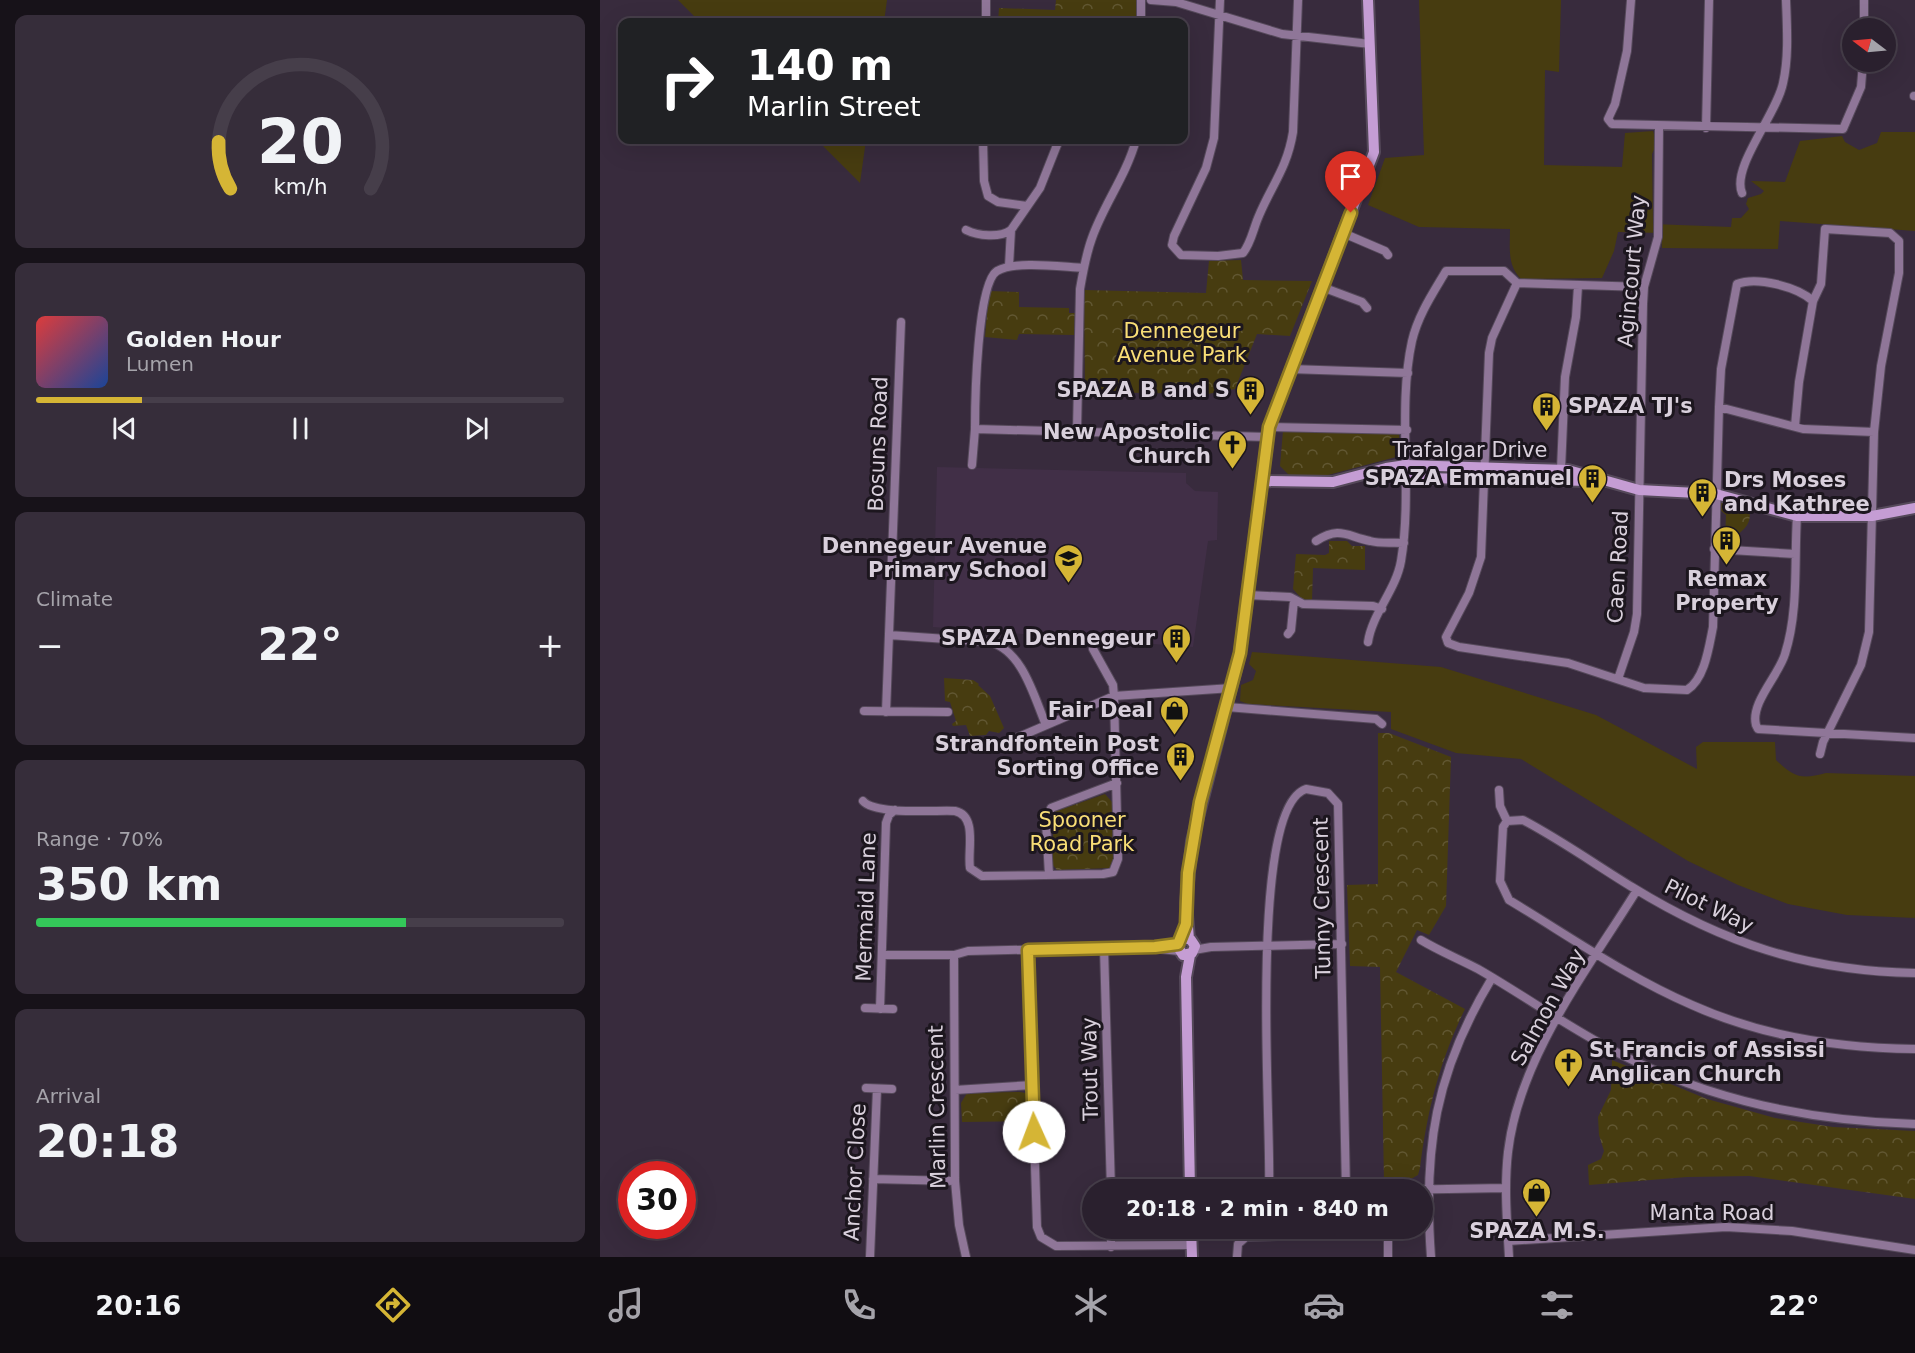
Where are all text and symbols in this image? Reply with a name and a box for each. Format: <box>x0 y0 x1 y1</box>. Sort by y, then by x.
north arrow <box>1842 18 1896 72</box>
map controls <box>1842 18 1896 72</box>
text: 140 m <box>747 41 893 90</box>
icon: right <box>648 42 726 120</box>
text: Marlin Street <box>747 91 921 122</box>
text: 20 <box>257 105 343 178</box>
pin <box>1325 151 1376 213</box>
icon: arrive <box>1334 160 1367 193</box>
text: km/h <box>273 174 327 199</box>
street label: Agincourt Way <box>1613 194 1651 348</box>
park label: Dennegeur Avenue Park <box>1117 319 1248 367</box>
text: Golden Hour <box>126 327 281 352</box>
text: Lumen <box>126 352 194 376</box>
building icon: SPAZA B and S <box>1235 374 1267 416</box>
street label: Bosuns Road <box>864 376 892 512</box>
place label: SPAZA B and S <box>1056 378 1230 402</box>
building icon: SPAZA TJ's <box>1531 390 1563 432</box>
place label: SPAZA TJ's <box>1568 394 1693 418</box>
icon: previous <box>108 412 141 445</box>
icon: pause <box>284 412 317 445</box>
icon: next <box>460 412 493 445</box>
place label: New Apostolic Church <box>1043 420 1211 468</box>
church icon: New Apostolic Church <box>1216 428 1248 470</box>
street label: Trafalgar Drive <box>1392 438 1547 462</box>
building icon: SPAZA Emmanuel <box>1577 462 1609 504</box>
place label: SPAZA Emmanuel <box>1365 466 1572 490</box>
place label: Drs Moses and Kathree <box>1724 468 1870 516</box>
building icon: Drs Moses and Kathree <box>1687 476 1719 518</box>
street label: Caen Road <box>1603 510 1633 624</box>
building icon: Remax Property <box>1711 524 1743 566</box>
place label: Dennegeur Avenue Primary School <box>822 534 1047 582</box>
school or university icon: Dennegeur Avenue Primary School <box>1052 542 1084 584</box>
place label: Remax Property <box>1675 567 1779 615</box>
text: Climate <box>36 587 113 611</box>
text: 22° <box>257 618 343 671</box>
building icon: SPAZA Dennegeur <box>1160 622 1192 664</box>
text: − <box>36 626 64 665</box>
text: + <box>536 626 564 665</box>
place label: SPAZA Dennegeur <box>941 626 1156 650</box>
shop icon: Fair Deal <box>1158 694 1190 736</box>
place label: Fair Deal <box>1048 698 1153 722</box>
place label: Strandfontein Post Sorting Office <box>935 732 1159 780</box>
building icon: Strandfontein Post Sorting Office <box>1164 740 1196 782</box>
park label: Spooner Road Park <box>1030 808 1135 856</box>
street label: Tunny Crescent <box>1309 817 1335 980</box>
text: Range · 70% <box>36 827 163 851</box>
street label: Mermaid Lane <box>851 832 881 982</box>
text: 350 km <box>36 858 222 911</box>
street label: Pilot Way <box>1660 874 1758 938</box>
street label: Salmon Way <box>1506 944 1590 1070</box>
street label: Trout Way <box>1077 1017 1103 1122</box>
street label: Marlin Crescent <box>924 1025 950 1189</box>
place label: St Francis of Assissi Anglican Church <box>1589 1038 1825 1086</box>
church icon: St Francis of Assissi Anglican Church <box>1552 1046 1584 1088</box>
text: Arrival <box>36 1084 101 1108</box>
position arrow <box>1002 1100 1066 1164</box>
street label: Anchor Close <box>839 1103 871 1241</box>
text: 20:18 <box>36 1115 179 1168</box>
speed limit sign: 30 <box>618 1161 696 1239</box>
shop icon: SPAZA M.S. <box>1521 1176 1553 1218</box>
text: 20:18 · 2 min · 840 m <box>1126 1196 1389 1221</box>
street label: Manta Road <box>1650 1201 1774 1225</box>
place label: SPAZA M.S. <box>1469 1219 1605 1243</box>
icon: directions <box>372 1284 414 1326</box>
icon: music <box>605 1284 647 1326</box>
icon: phone <box>838 1284 880 1326</box>
icon: climate <box>1070 1284 1112 1326</box>
icon: car <box>1303 1284 1345 1326</box>
icon: filters <box>1536 1284 1578 1326</box>
text: 20:16 <box>95 1290 181 1321</box>
text: 22° <box>1768 1290 1820 1321</box>

